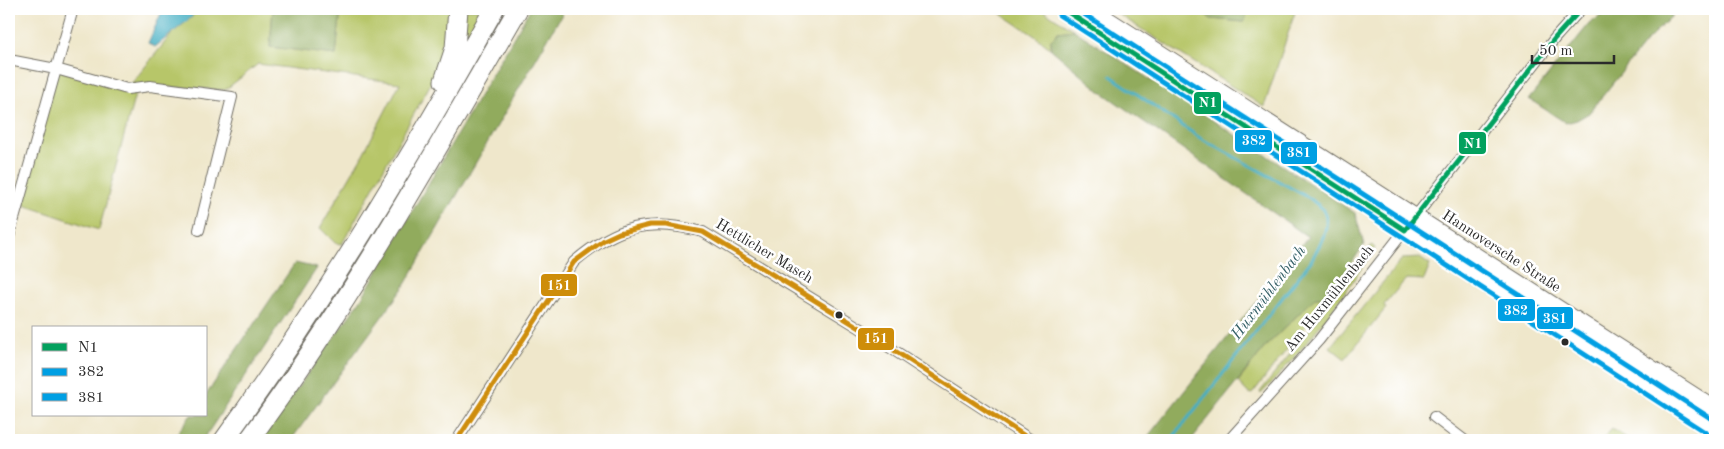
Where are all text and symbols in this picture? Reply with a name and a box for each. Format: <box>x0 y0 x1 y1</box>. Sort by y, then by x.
scale bar <box>1532 32 1614 64</box>
text: 50 m <box>1539 44 1573 59</box>
line badge: N1 <box>1193 91 1222 115</box>
text: N1 <box>1199 96 1217 110</box>
line badge: 382 <box>1234 129 1273 153</box>
line badge: N1 <box>1458 131 1487 155</box>
text: 382 <box>1242 134 1266 148</box>
text: N1 <box>1464 137 1482 151</box>
line badge: 381 <box>1280 141 1318 165</box>
text: 381 <box>1287 146 1311 160</box>
street label: Hannoversche Straße <box>1439 208 1563 296</box>
street label: Hettlicher Masch <box>713 217 815 287</box>
water label: Huxmühlenbach <box>1228 243 1309 344</box>
street label: Am Huxmühlenbach <box>1283 243 1377 355</box>
line badge: 151 <box>540 273 578 297</box>
text: 151 <box>547 279 571 293</box>
line badge: 382 <box>1497 298 1536 322</box>
text: 382 <box>1504 304 1528 318</box>
line badge: 381 <box>1536 306 1574 330</box>
unlabelled marker <box>834 310 844 320</box>
text: 381 <box>1543 312 1567 326</box>
legend <box>32 326 208 416</box>
line badge: 151 <box>857 327 895 351</box>
text: 151 <box>864 332 888 346</box>
unlabelled marker <box>1560 337 1570 347</box>
text: N1 <box>78 341 98 356</box>
text: 382 <box>78 365 104 380</box>
text: 381 <box>78 391 104 406</box>

